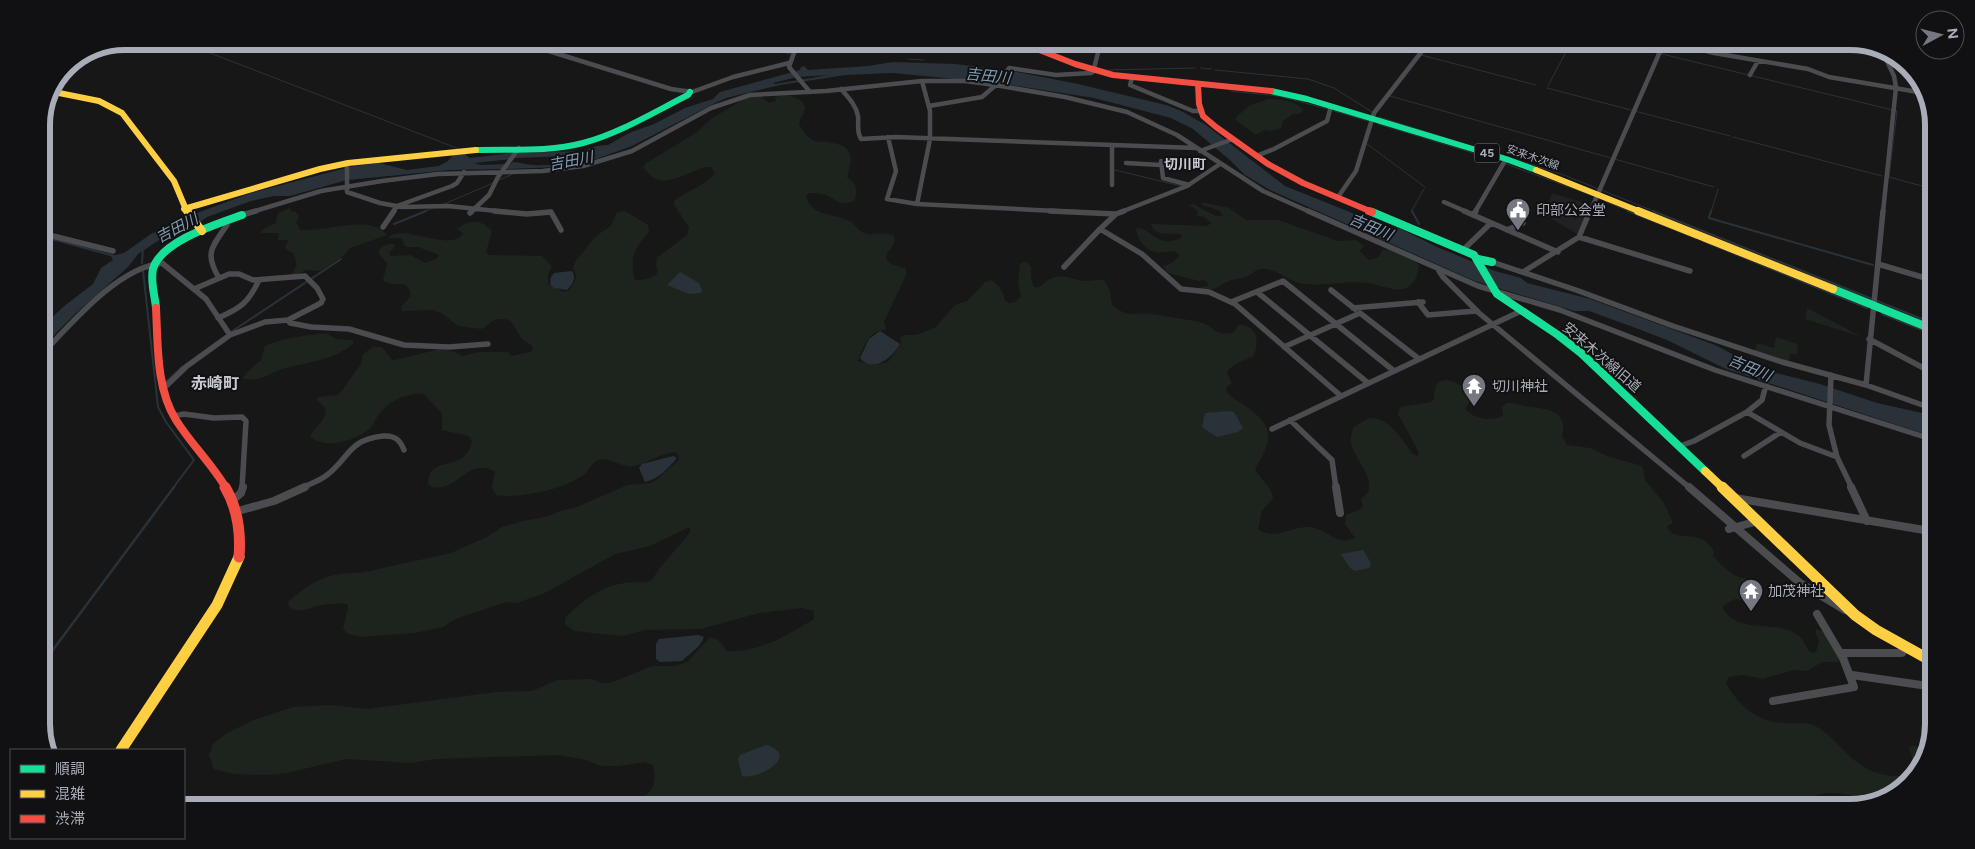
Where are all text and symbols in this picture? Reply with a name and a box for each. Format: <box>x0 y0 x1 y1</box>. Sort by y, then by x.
north arrow <box>1915 10 1965 60</box>
text: N <box>1943 27 1962 40</box>
water label: 吉田川 <box>965 65 1013 88</box>
street label: 安来木次線 <box>1505 142 1561 173</box>
road number: 45 <box>1474 144 1500 162</box>
water label: 吉田川 <box>547 147 597 174</box>
district label: 切川町 <box>1164 156 1206 173</box>
public building icon: 印部公会堂 <box>1505 197 1531 231</box>
place label: 印部公会堂 <box>1536 202 1606 219</box>
water label: 吉田川 <box>153 209 203 247</box>
water label: 吉田川 <box>1347 210 1397 245</box>
street label: 安来木次線旧道 <box>1559 319 1644 396</box>
water label: 吉田川 <box>1726 351 1776 386</box>
temple icon: 切川神社 <box>1461 373 1487 407</box>
district label: 赤崎町 <box>191 374 239 393</box>
place label: 切川神社 <box>1492 378 1548 395</box>
temple icon: 加茂神社 <box>1738 578 1764 612</box>
place label: 加茂神社 <box>1768 583 1824 600</box>
legend <box>10 749 185 839</box>
text: 順調 <box>55 760 85 778</box>
text: 混雑 <box>55 785 85 803</box>
text: 渋滞 <box>55 810 85 828</box>

